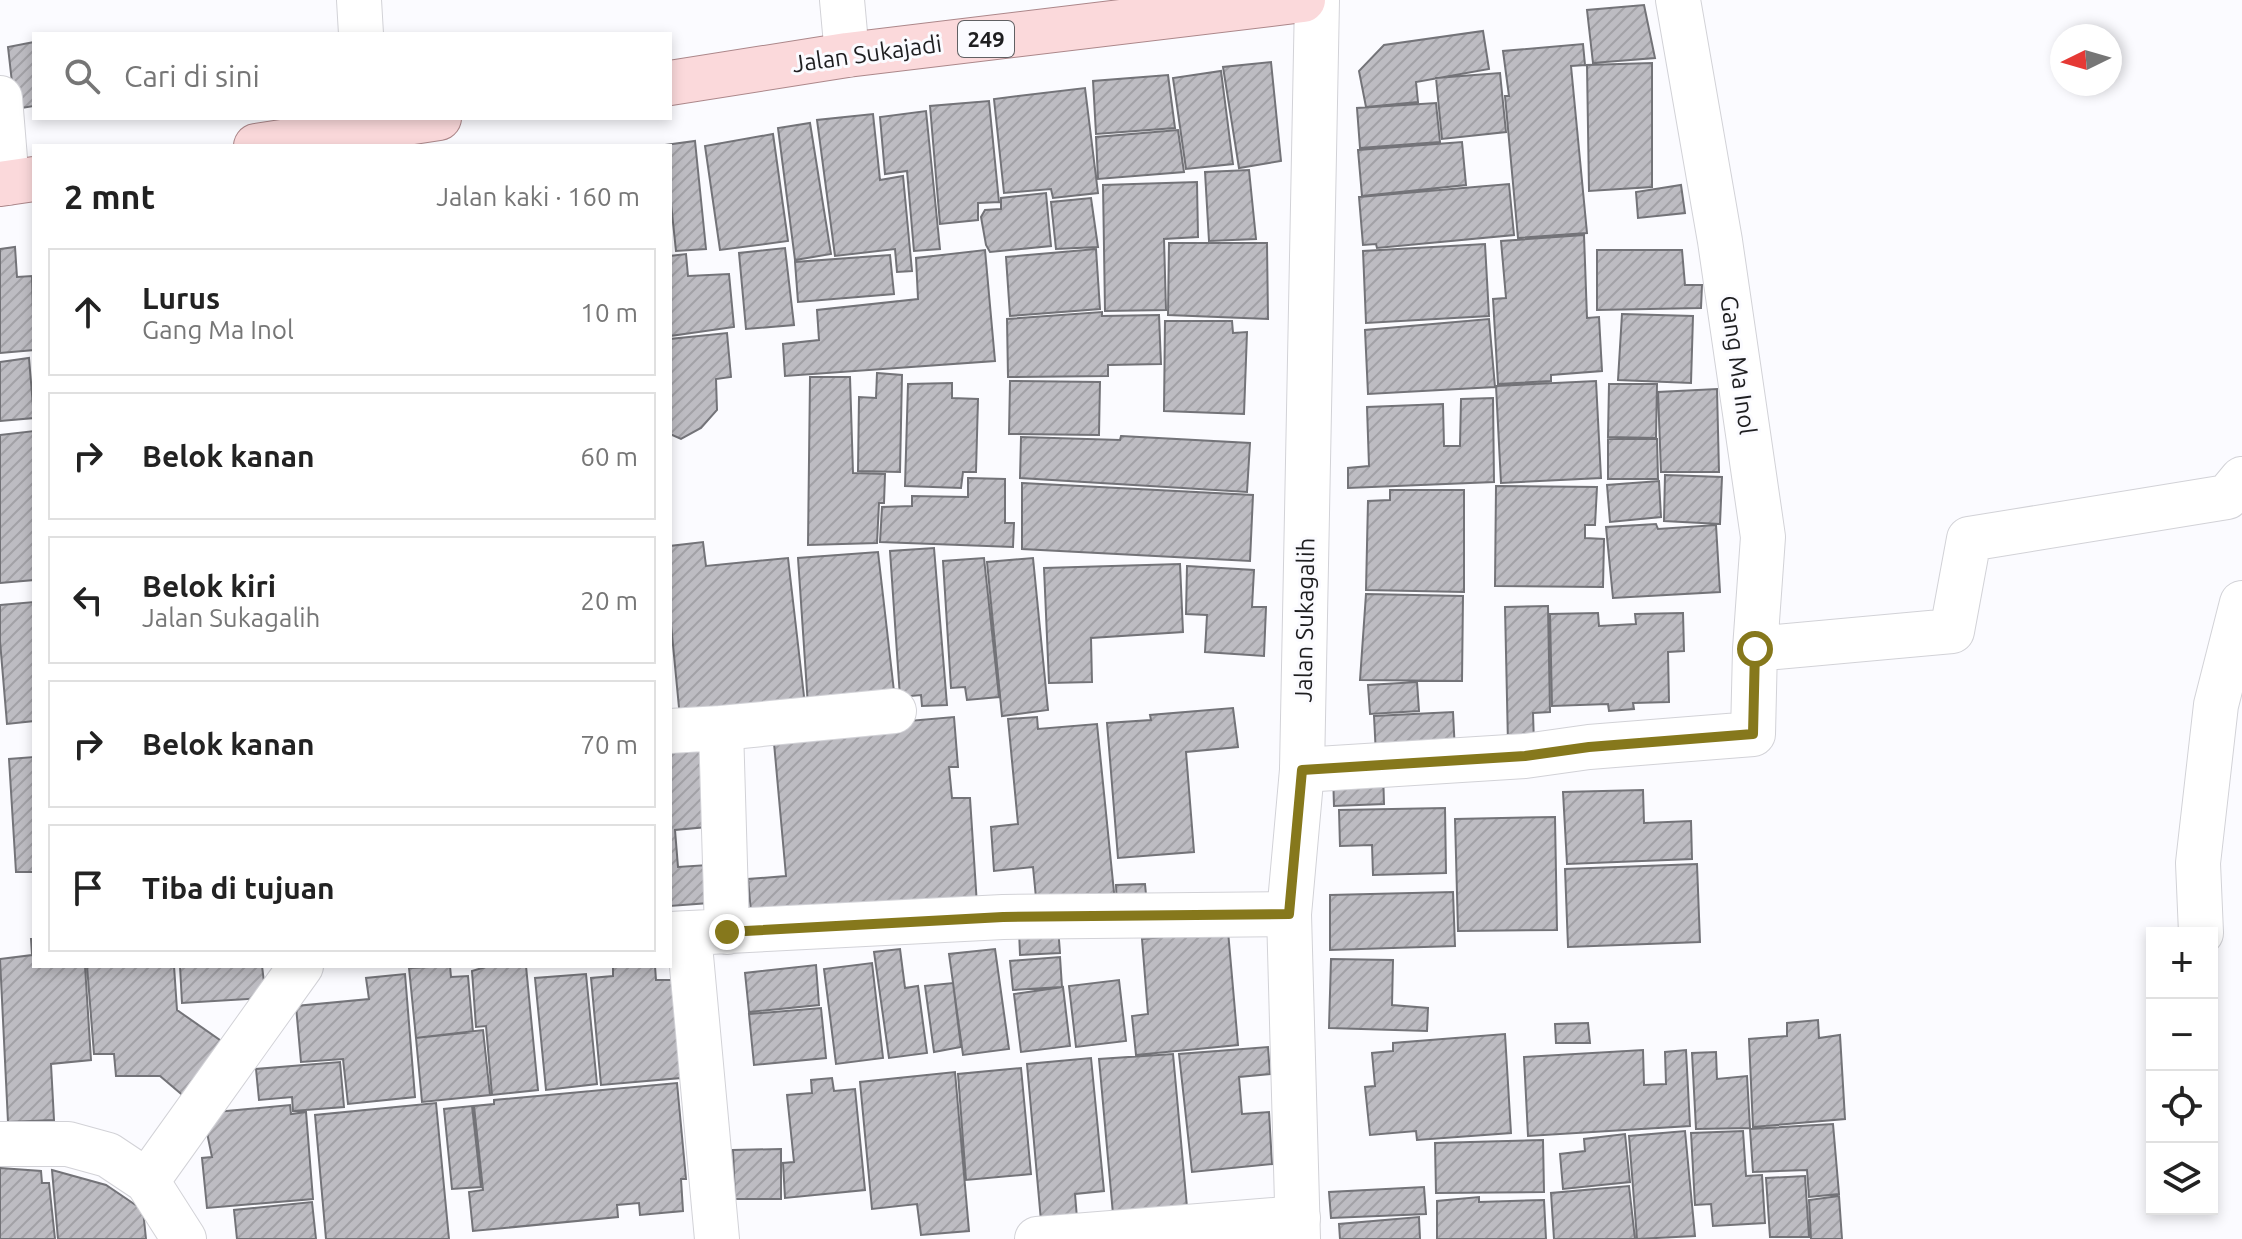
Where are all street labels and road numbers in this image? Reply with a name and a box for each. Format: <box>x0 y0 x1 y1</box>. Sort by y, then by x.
road number: 249 <box>958 21 1014 57</box>
street label: Jalan Sukajadi <box>790 30 943 77</box>
street label: Gang Ma Inol <box>1715 294 1762 436</box>
street label: Jalan Sukagalih <box>1290 537 1319 703</box>

